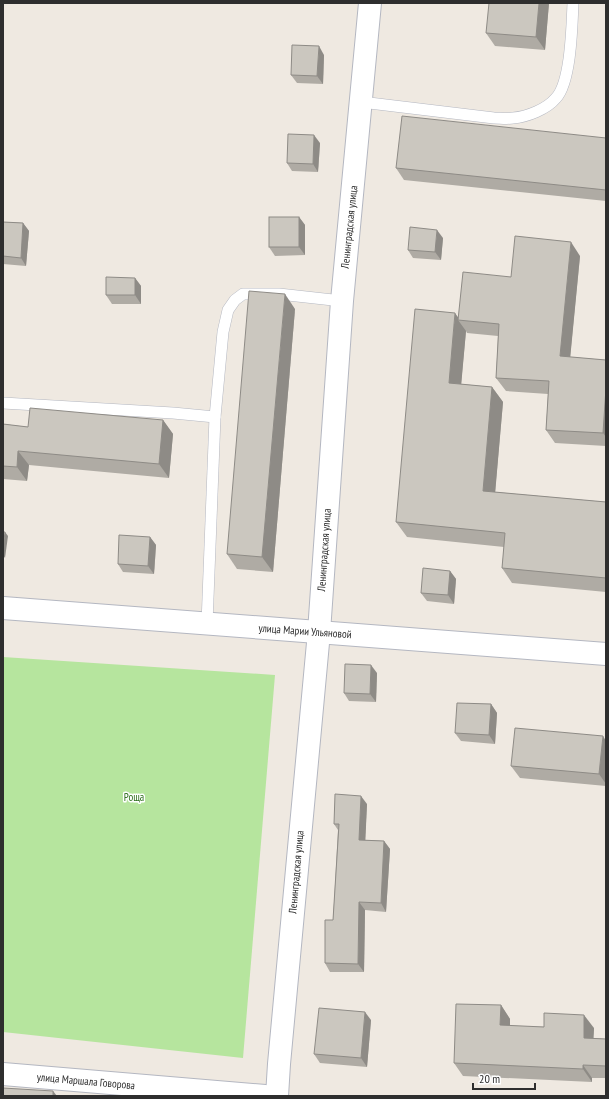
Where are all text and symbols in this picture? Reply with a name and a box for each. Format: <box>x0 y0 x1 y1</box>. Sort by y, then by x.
street label: Ленинградская улица <box>338 185 360 270</box>
street label: Ленинградская улица <box>314 508 334 593</box>
street label: улица Марии Ульяновой <box>258 621 352 641</box>
park label: Роща <box>124 790 144 804</box>
street label: Ленинградская улица <box>285 830 307 915</box>
scale bar <box>473 1065 535 1091</box>
street label: улица Маршала Говорова <box>36 1070 136 1092</box>
text: 20 m <box>479 1071 500 1086</box>

